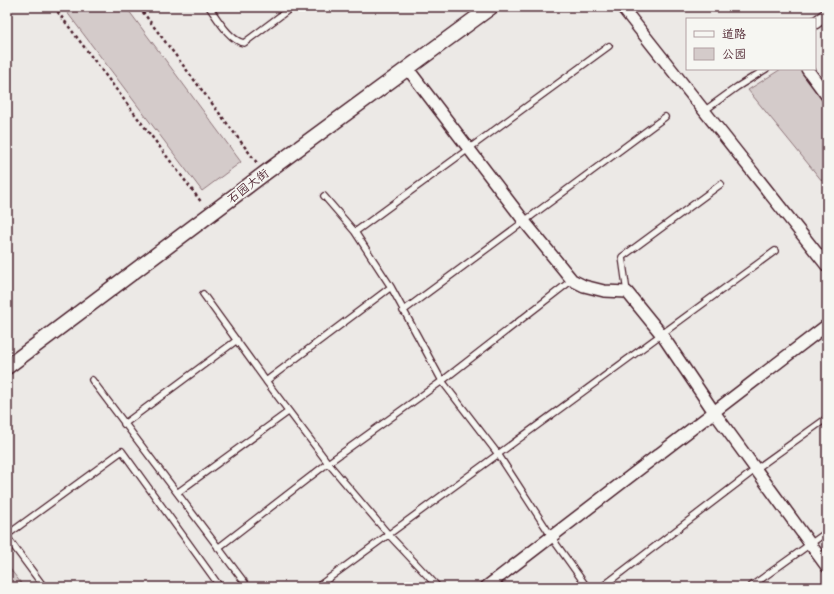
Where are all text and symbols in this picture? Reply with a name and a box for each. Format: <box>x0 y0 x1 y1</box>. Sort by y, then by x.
legend <box>686 18 816 70</box>
text: 道路 <box>722 27 746 42</box>
text: 公园 <box>722 47 746 62</box>
street label: 石园大街 <box>225 166 272 207</box>

